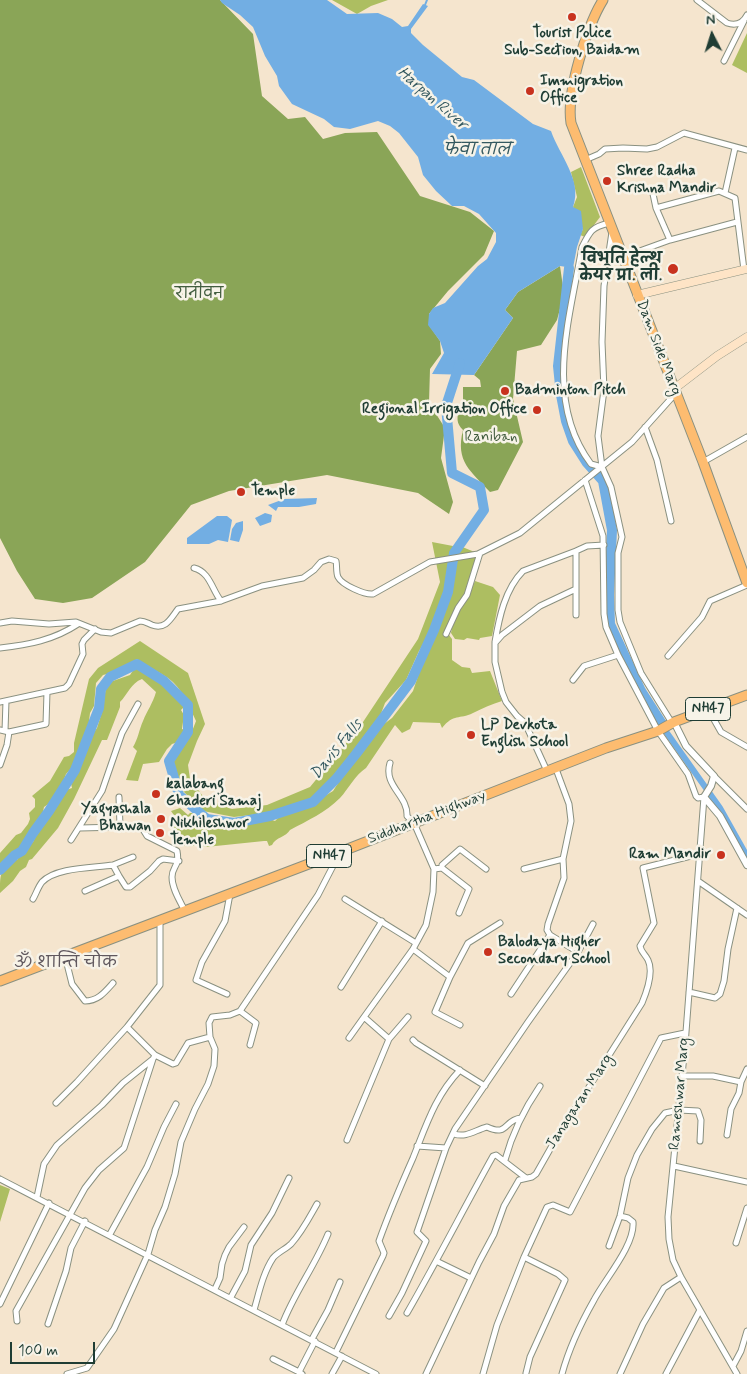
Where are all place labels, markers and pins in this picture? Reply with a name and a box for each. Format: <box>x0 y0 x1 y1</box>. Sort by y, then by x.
marker: Tourist Police Sub-Section, Baidam <box>566 11 578 23</box>
place label: Tourist Police Sub-Section, Baidam <box>504 25 640 60</box>
place label: Immigration Office <box>540 73 623 108</box>
marker: Immigration Office <box>524 85 536 97</box>
place label: Shree Radha Krishna Mandir <box>617 163 716 198</box>
marker: Shree Radha Krishna Mandir <box>601 175 613 187</box>
place label: विभूति हेल्थ केयर प्रा. ली. <box>579 251 662 286</box>
marker: विभूति हेल्थ केयर प्रा. ली. <box>666 262 680 276</box>
place label: Badminton Pitch <box>515 382 626 400</box>
marker: Badminton Pitch <box>499 385 511 397</box>
place label: Regional Irrigation Office <box>362 401 527 419</box>
marker: Regional Irrigation Office <box>531 404 543 416</box>
place label: Temple <box>251 483 295 501</box>
marker: Temple <box>235 486 247 498</box>
place label: LP Devkota English School <box>481 717 569 752</box>
marker: LP Devkota English School <box>465 729 477 741</box>
place label: kalabang Ghaderi Samaj <box>166 776 261 811</box>
marker: kalabang Ghaderi Samaj <box>150 788 162 800</box>
place label: Yagyashala Bhawan <box>81 801 151 836</box>
marker: Yagyashala Bhawan <box>155 813 167 825</box>
place label: Nikhileshwor Temple <box>170 815 248 850</box>
marker: Nikhileshwor Temple <box>154 827 166 839</box>
place label: Ram Mandir <box>629 846 711 864</box>
marker: Ram Mandir <box>715 849 727 861</box>
place label: Balodaya Higher Secondary School <box>498 934 610 969</box>
marker: Balodaya Higher Secondary School <box>482 946 494 958</box>

